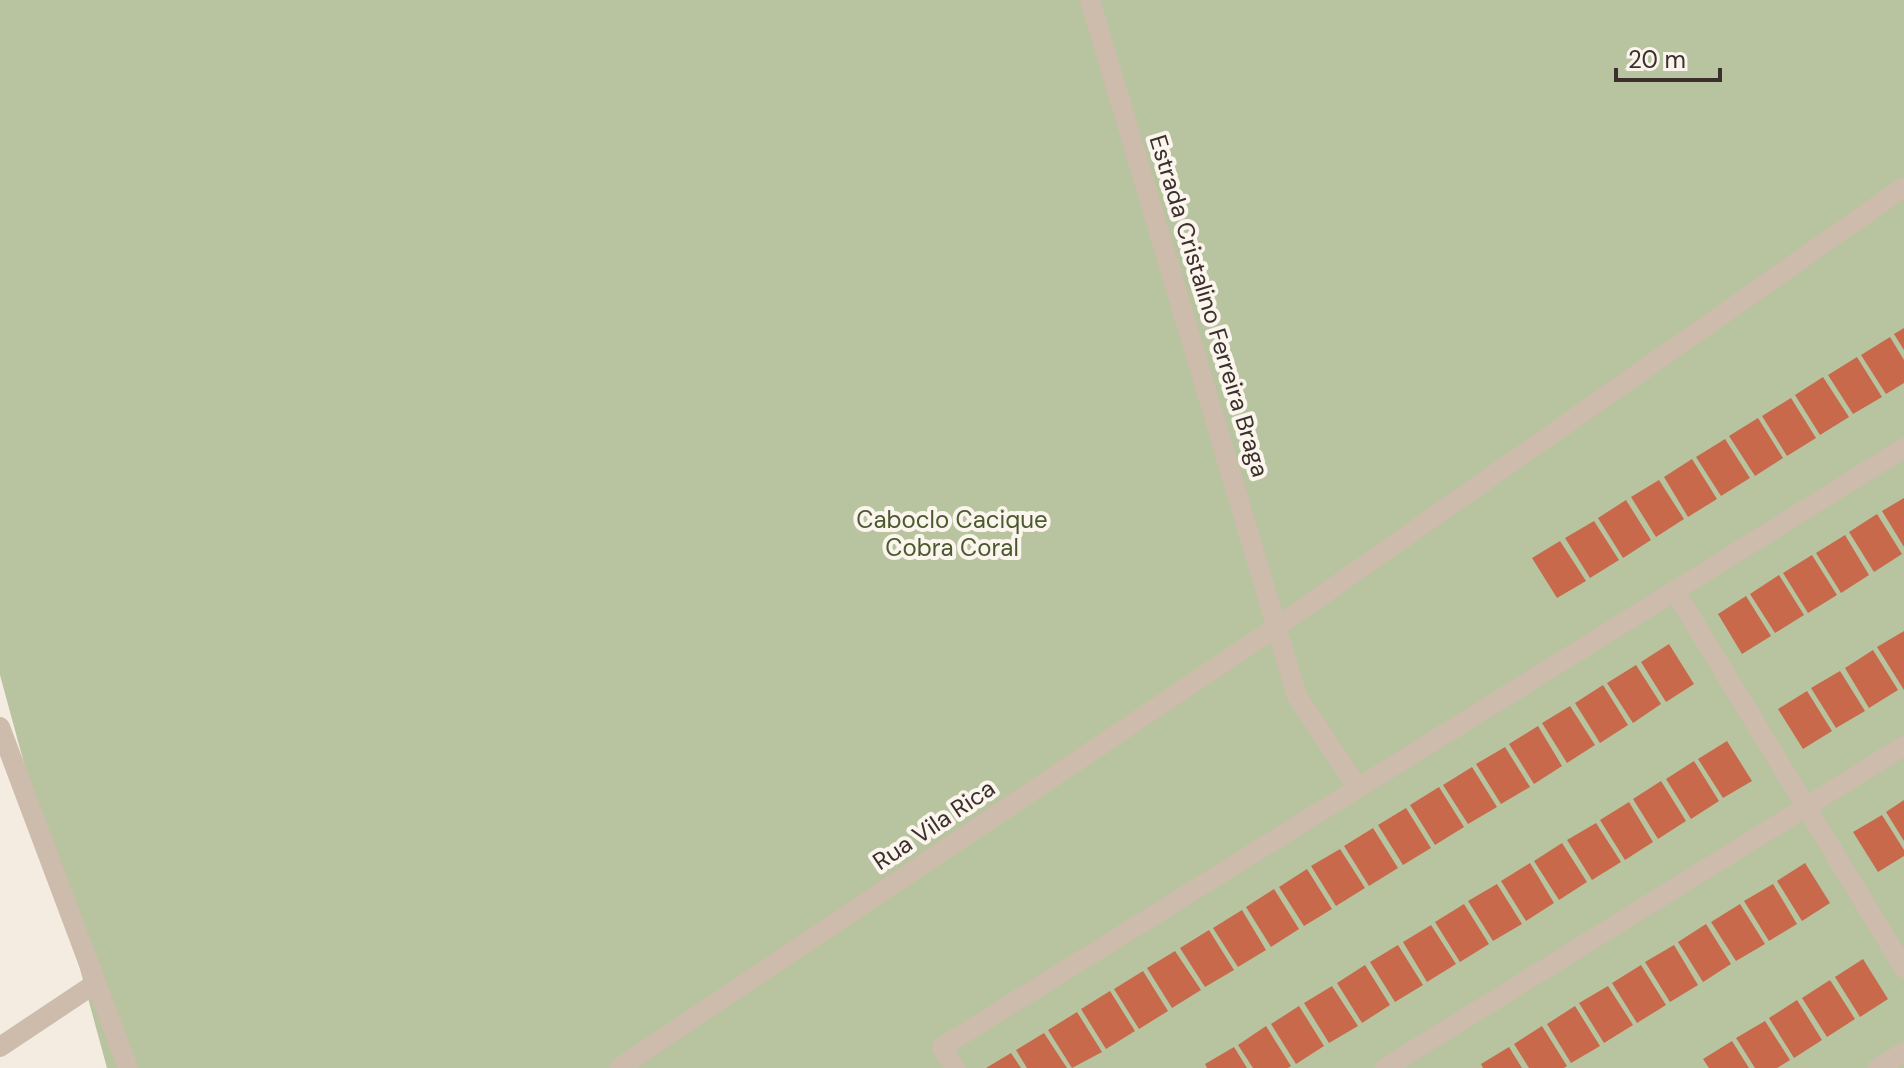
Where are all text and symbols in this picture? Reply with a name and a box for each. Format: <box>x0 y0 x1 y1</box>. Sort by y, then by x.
scale bar <box>1616 32 1720 82</box>
text: 20 m <box>1628 44 1686 75</box>
street label: Estrada Cristalino Ferreira Braga <box>1143 131 1276 481</box>
park label: Caboclo Cacique Cobra Coral <box>856 504 1048 563</box>
street label: Rua Vila Rica <box>867 772 1001 877</box>

